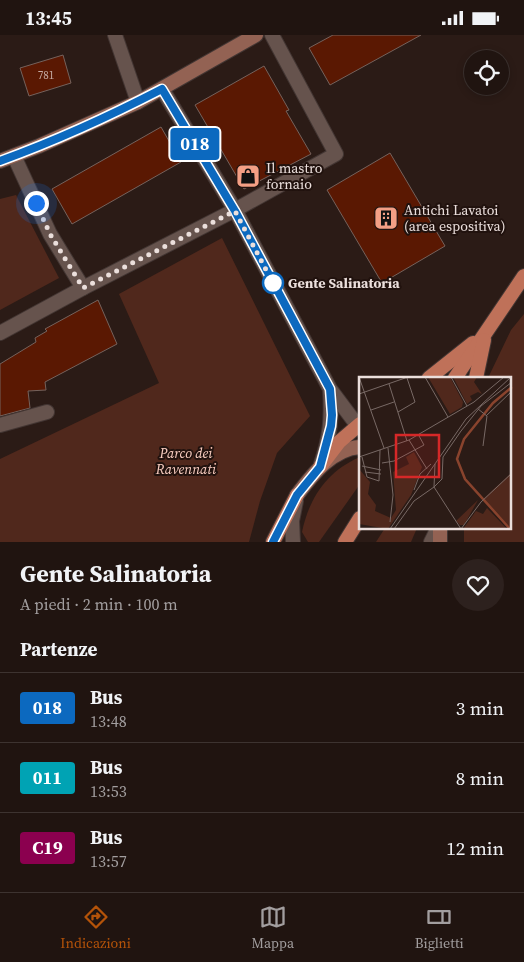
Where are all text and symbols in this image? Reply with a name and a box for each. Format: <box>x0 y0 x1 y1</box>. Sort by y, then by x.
text: 13:45 <box>25 5 72 31</box>
map controls <box>464 50 509 95</box>
button: locate <box>464 50 509 95</box>
house number: 781 <box>38 68 54 83</box>
line badge: 018 <box>166 128 224 160</box>
text: 018 <box>180 131 210 156</box>
place label: Il mastro fornaio <box>266 158 323 194</box>
shop icon: Il mastro fornaio <box>235 163 261 189</box>
your location <box>24 191 49 216</box>
place label: Antichi Lavatoi (area espositiva) <box>404 200 505 236</box>
building icon: Antichi Lavatoi (area espositiva) <box>373 205 399 231</box>
marker: Gente Salinatoria <box>262 272 284 294</box>
place label: Gente Salinatoria <box>288 273 400 293</box>
inset map <box>359 377 512 529</box>
park label: Parco dei Ravennati <box>155 443 217 479</box>
text: Gente Salinatoria <box>20 557 212 590</box>
button: heart <box>452 559 504 611</box>
text: A piedi · 2 min · 100 m <box>20 593 178 615</box>
text: Partenze <box>20 636 97 662</box>
text: Bus <box>90 684 122 710</box>
text: 018 <box>33 695 62 720</box>
text: 3 min <box>456 695 504 721</box>
text: 13:48 <box>90 710 127 732</box>
text: Bus <box>90 754 122 780</box>
text: 011 <box>33 765 62 790</box>
text: 8 min <box>456 765 504 791</box>
text: 13:53 <box>90 780 127 802</box>
text: Bus <box>90 824 122 850</box>
text: C19 <box>32 835 63 860</box>
text: 12 min <box>446 835 504 861</box>
text: 13:57 <box>90 850 127 872</box>
tab: Indicazioni <box>60 903 131 953</box>
tab: Mappa <box>252 903 294 953</box>
tab: Biglietti <box>415 903 464 953</box>

